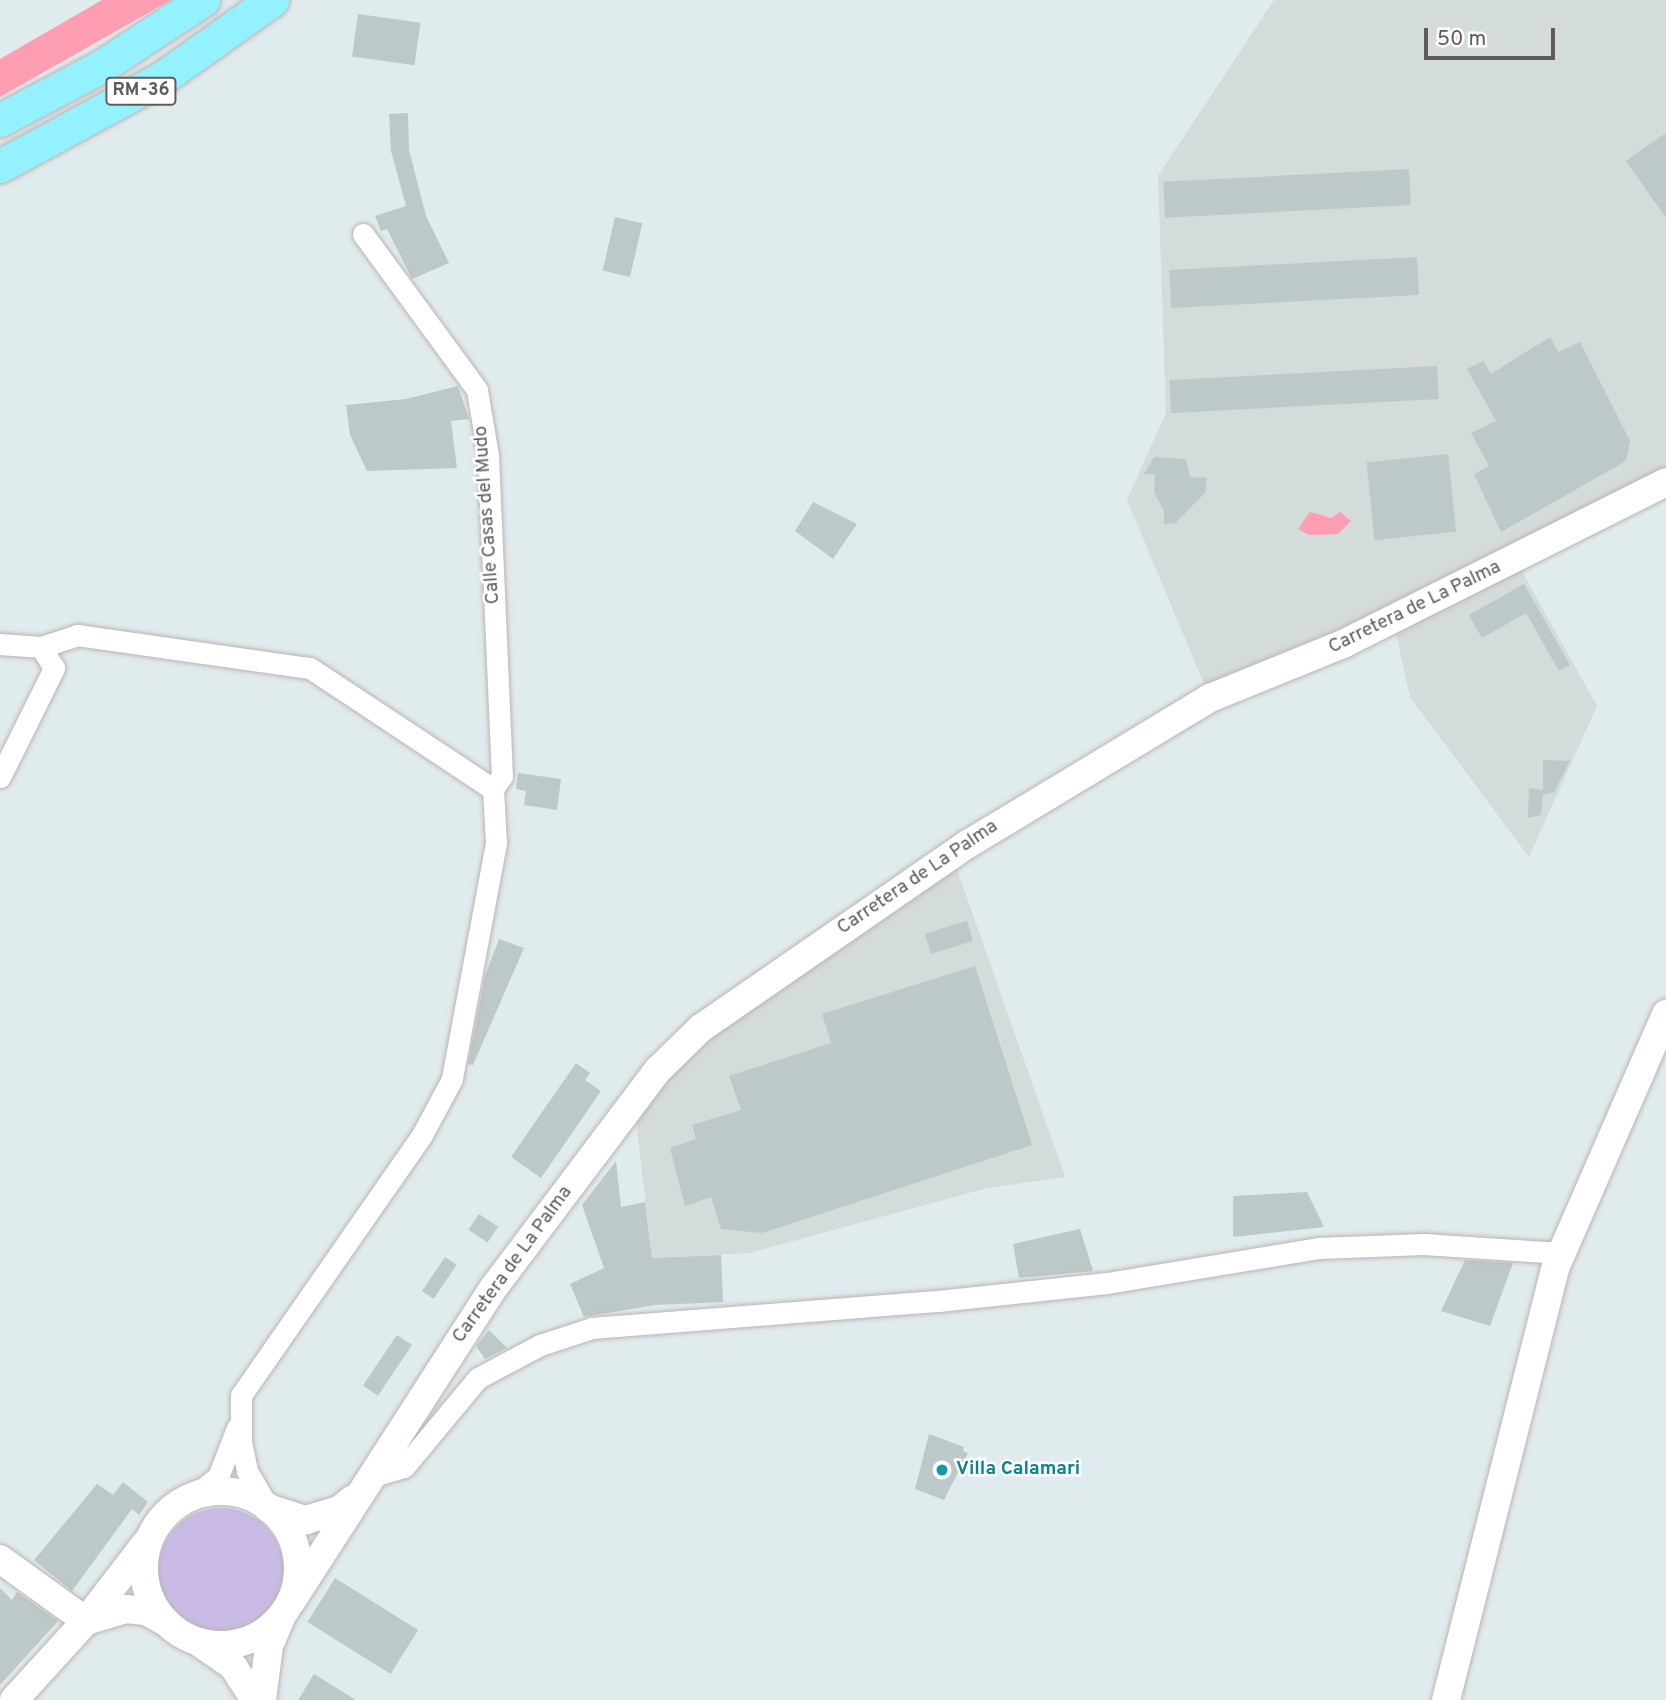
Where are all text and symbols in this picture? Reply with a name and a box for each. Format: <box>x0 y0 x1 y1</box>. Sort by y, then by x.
scale bar <box>1428 14 1559 58</box>
text: 50 m <box>1437 26 1486 53</box>
road number: RM-36 <box>104 76 178 106</box>
street label: Calle Casas del Mudo <box>470 425 506 605</box>
street label: Carretera de La Palma <box>1325 556 1505 660</box>
street label: Carretera de La Palma <box>833 816 1003 940</box>
street label: Carretera de La Palma <box>448 1182 578 1348</box>
place label: Villa Calamari <box>956 1459 1080 1481</box>
marker: Villa Calamari <box>934 1462 950 1478</box>

